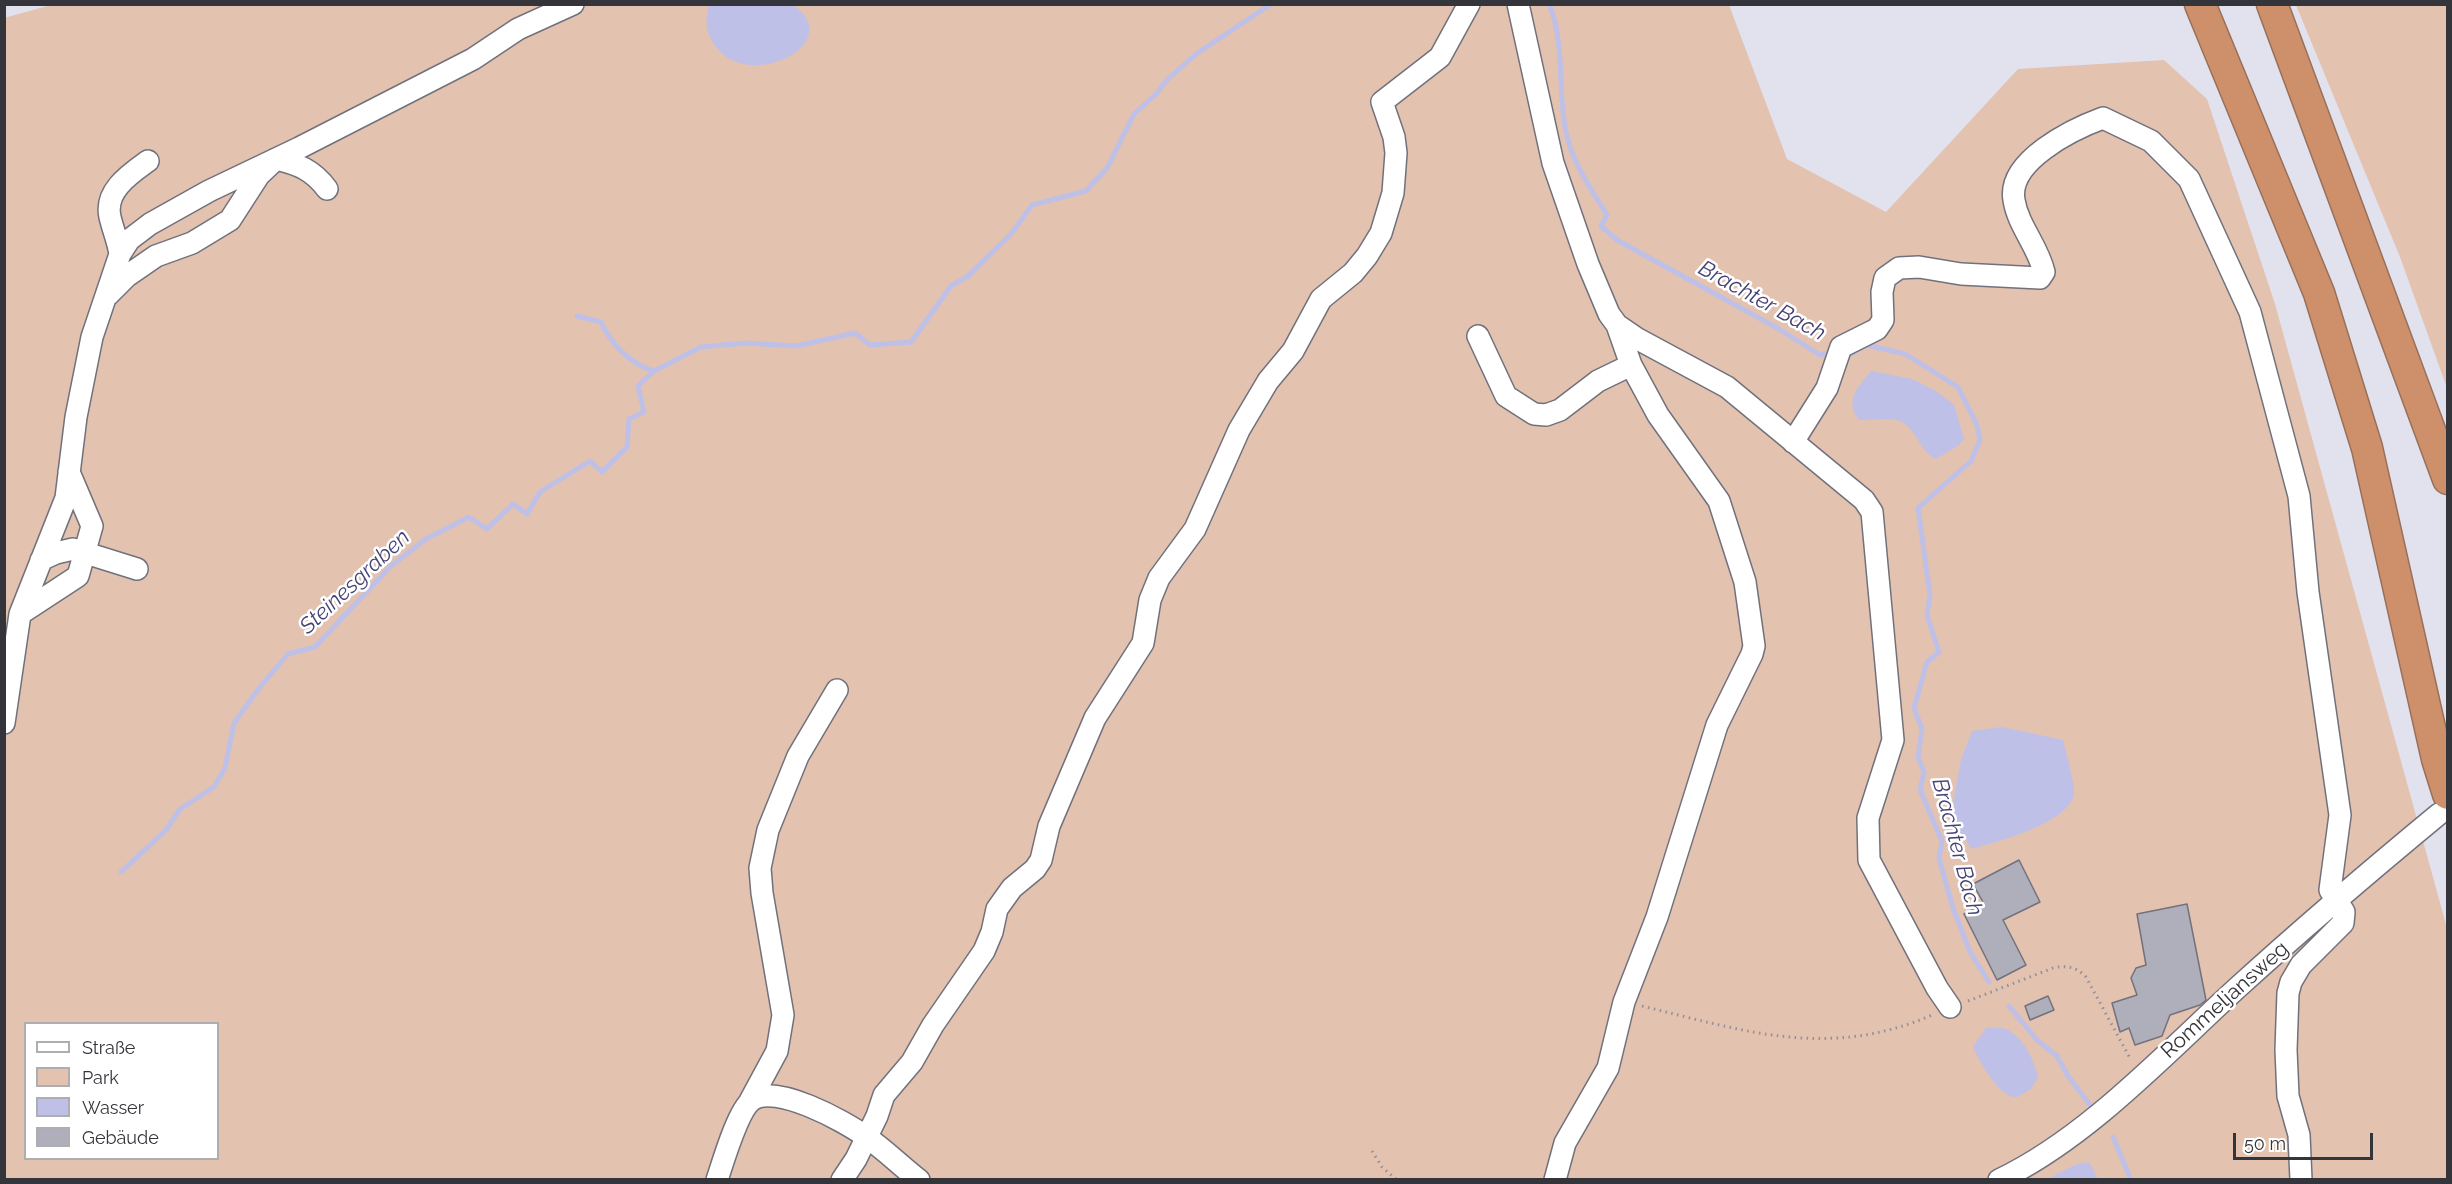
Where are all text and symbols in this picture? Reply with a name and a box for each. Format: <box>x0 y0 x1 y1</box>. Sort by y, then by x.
water label: Brachter Bach <box>1694 255 1830 347</box>
water label: Steinesgraben <box>294 524 416 640</box>
water label: Brachter Bach <box>1926 775 1988 919</box>
street label: Rommeljansweg <box>2156 936 2294 1064</box>
legend <box>24 1022 219 1160</box>
text: Straße <box>82 1037 135 1058</box>
text: Park <box>82 1067 119 1088</box>
text: Wasser <box>82 1097 144 1118</box>
scale bar <box>2236 1121 2376 1159</box>
text: Gebäude <box>82 1127 159 1148</box>
text: 50 m <box>2244 1133 2286 1154</box>

